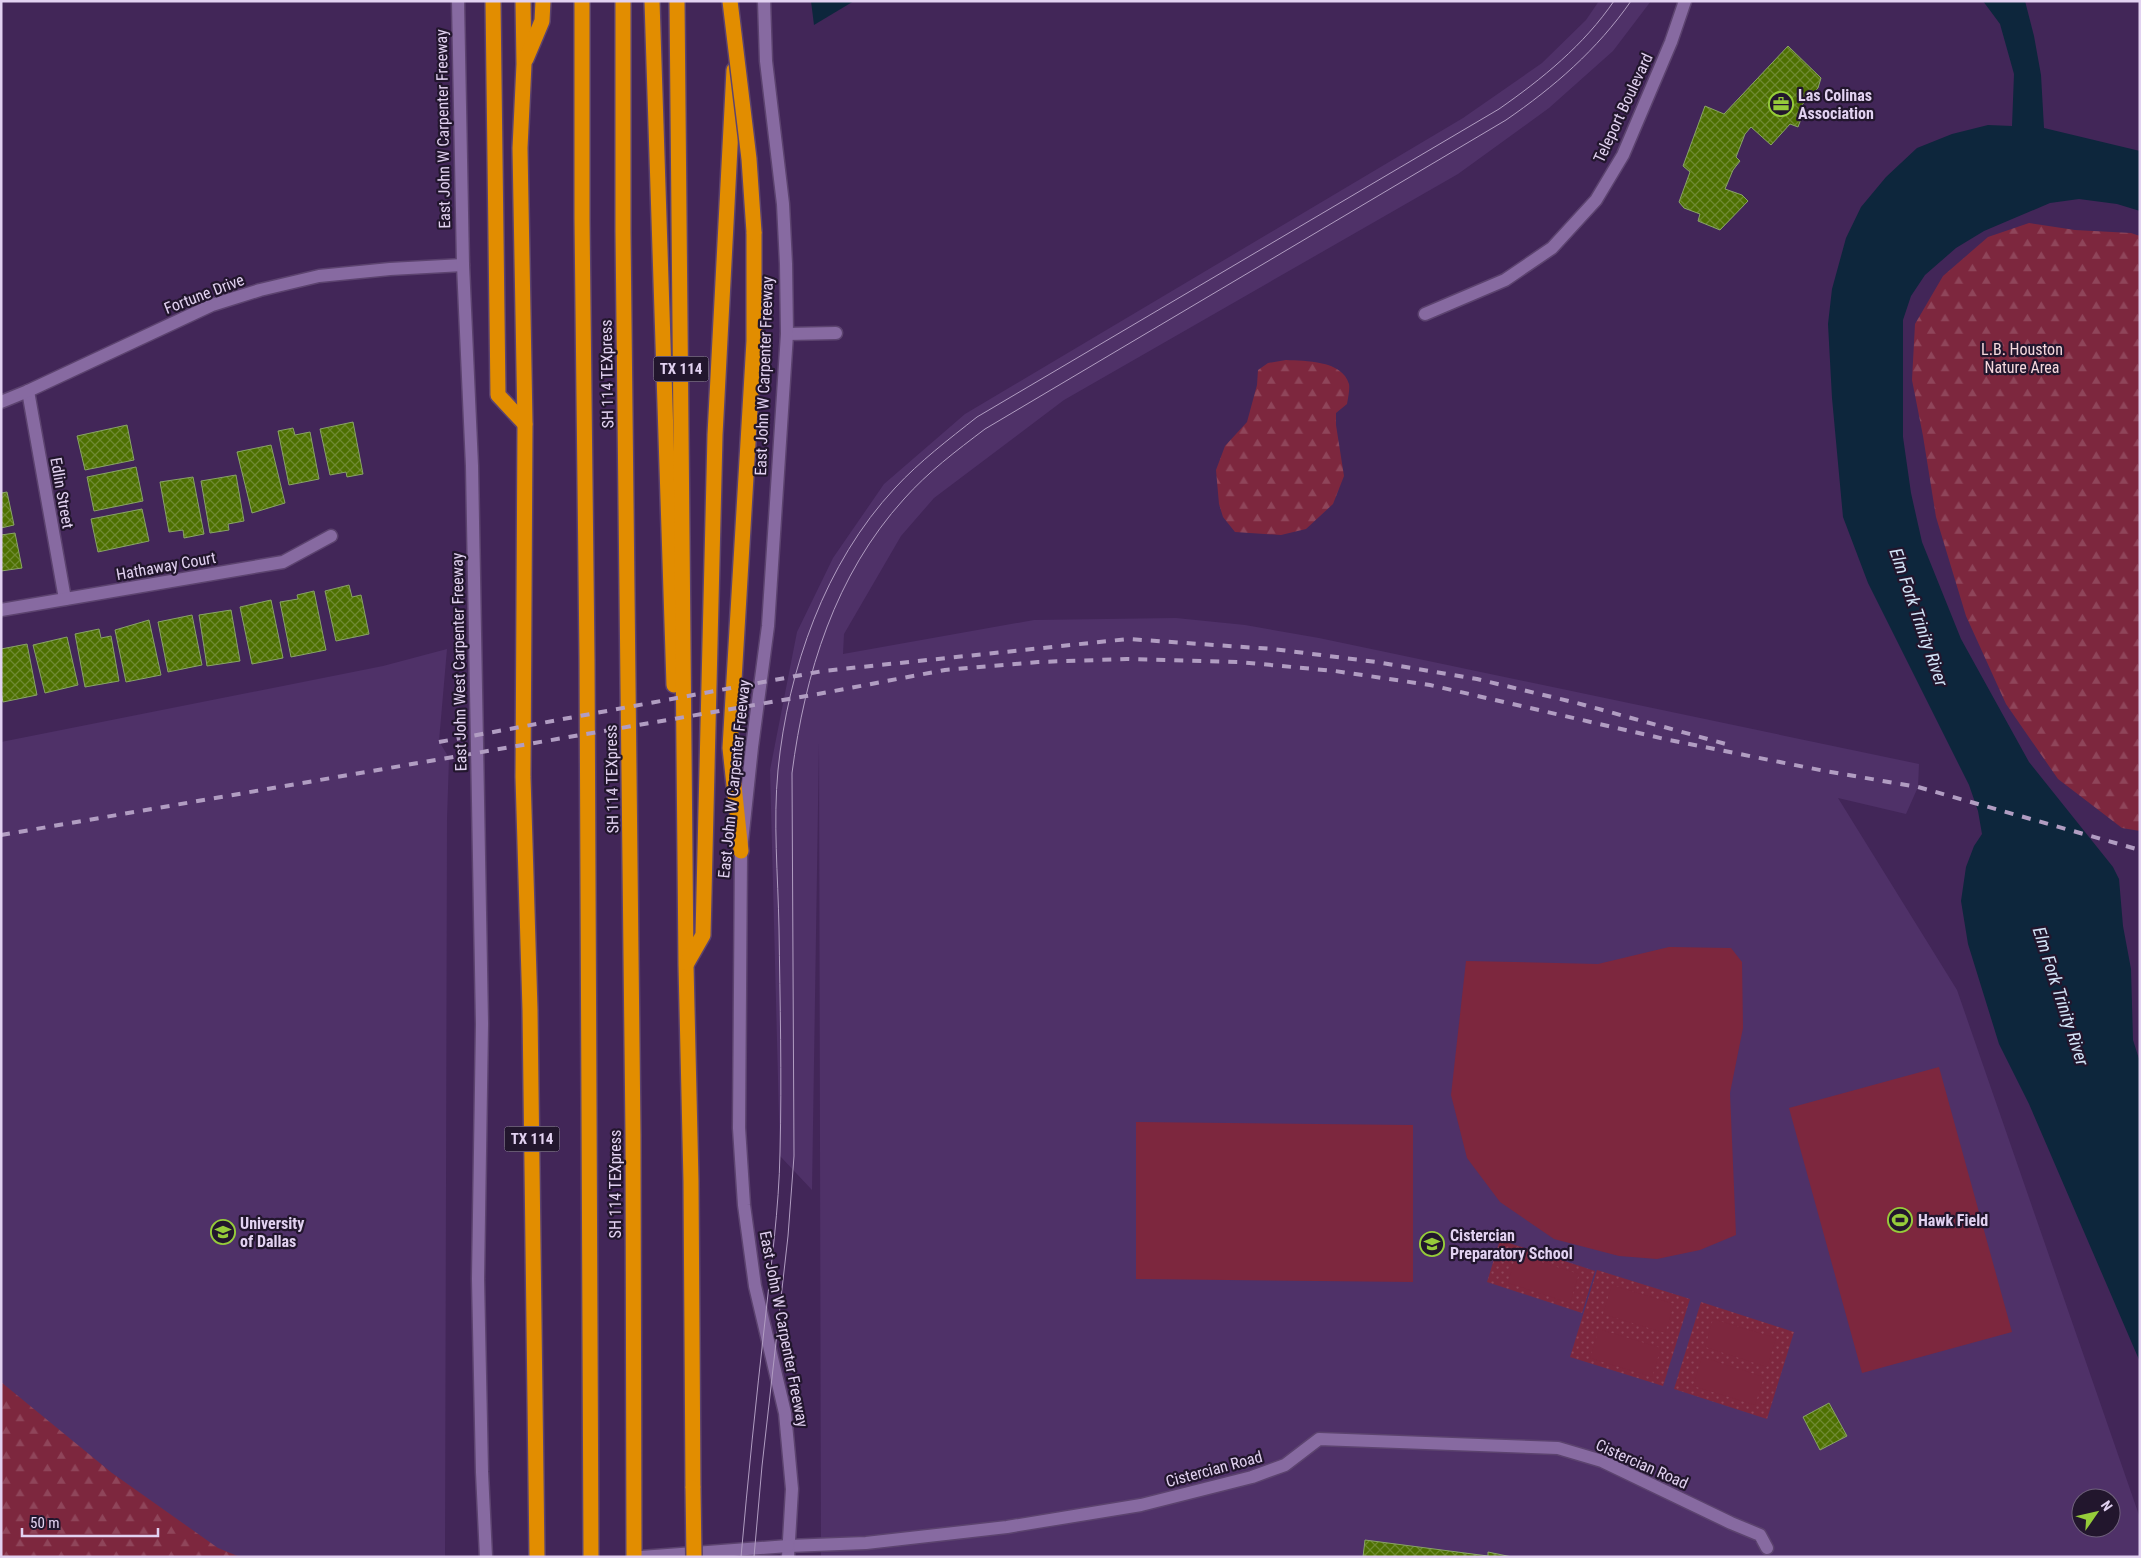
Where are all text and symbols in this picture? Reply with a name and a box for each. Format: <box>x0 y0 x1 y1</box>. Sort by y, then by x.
street label: East John W Carpenter Freeway <box>432 29 454 229</box>
street label: Teleport Boulevard <box>1589 50 1657 166</box>
place label: Las Colinas Association <box>1798 86 1874 123</box>
office icon: Las Colinas Association <box>1768 91 1794 117</box>
street label: Fortune Drive <box>161 270 247 318</box>
street label: East John W Carpenter Freeway <box>751 276 777 476</box>
street label: SH 114 TEXpress <box>597 319 617 429</box>
park label: L.B. Houston Nature Area <box>1981 340 2063 377</box>
road number: TX 114 <box>654 356 708 382</box>
street label: Edlin Street <box>46 456 78 530</box>
water label: Elm Fork Trinity River <box>1886 545 1953 689</box>
street label: Hathaway Court <box>115 548 218 584</box>
street label: East John West Carpenter Freeway <box>448 552 470 772</box>
street label: East John W Carpenter Freeway <box>714 678 754 879</box>
street label: SH 114 TEXpress <box>602 724 622 834</box>
water label: Elm Fork Trinity River <box>2029 924 2094 1069</box>
road number: TX 114 <box>504 1126 560 1152</box>
street label: SH 114 TEXpress <box>606 1130 625 1238</box>
sports icon: Hawk Field <box>1887 1207 1913 1233</box>
place label: Hawk Field <box>1918 1211 1988 1230</box>
place label: University of Dallas <box>240 1214 304 1251</box>
school or university icon: University of Dallas <box>210 1219 236 1245</box>
place label: Cistercian Preparatory School <box>1450 1226 1573 1263</box>
street label: East John W Carpenter Freeway <box>756 1229 812 1429</box>
school or university icon: Cistercian Preparatory School <box>1419 1231 1445 1257</box>
street label: Cistercian Road <box>1593 1435 1691 1493</box>
street label: Cistercian Road <box>1164 1447 1264 1491</box>
north arrow <box>2071 1488 2121 1538</box>
text: N <box>2098 1498 2116 1514</box>
scale bar <box>22 1506 159 1538</box>
text: 50 m <box>30 1514 60 1532</box>

